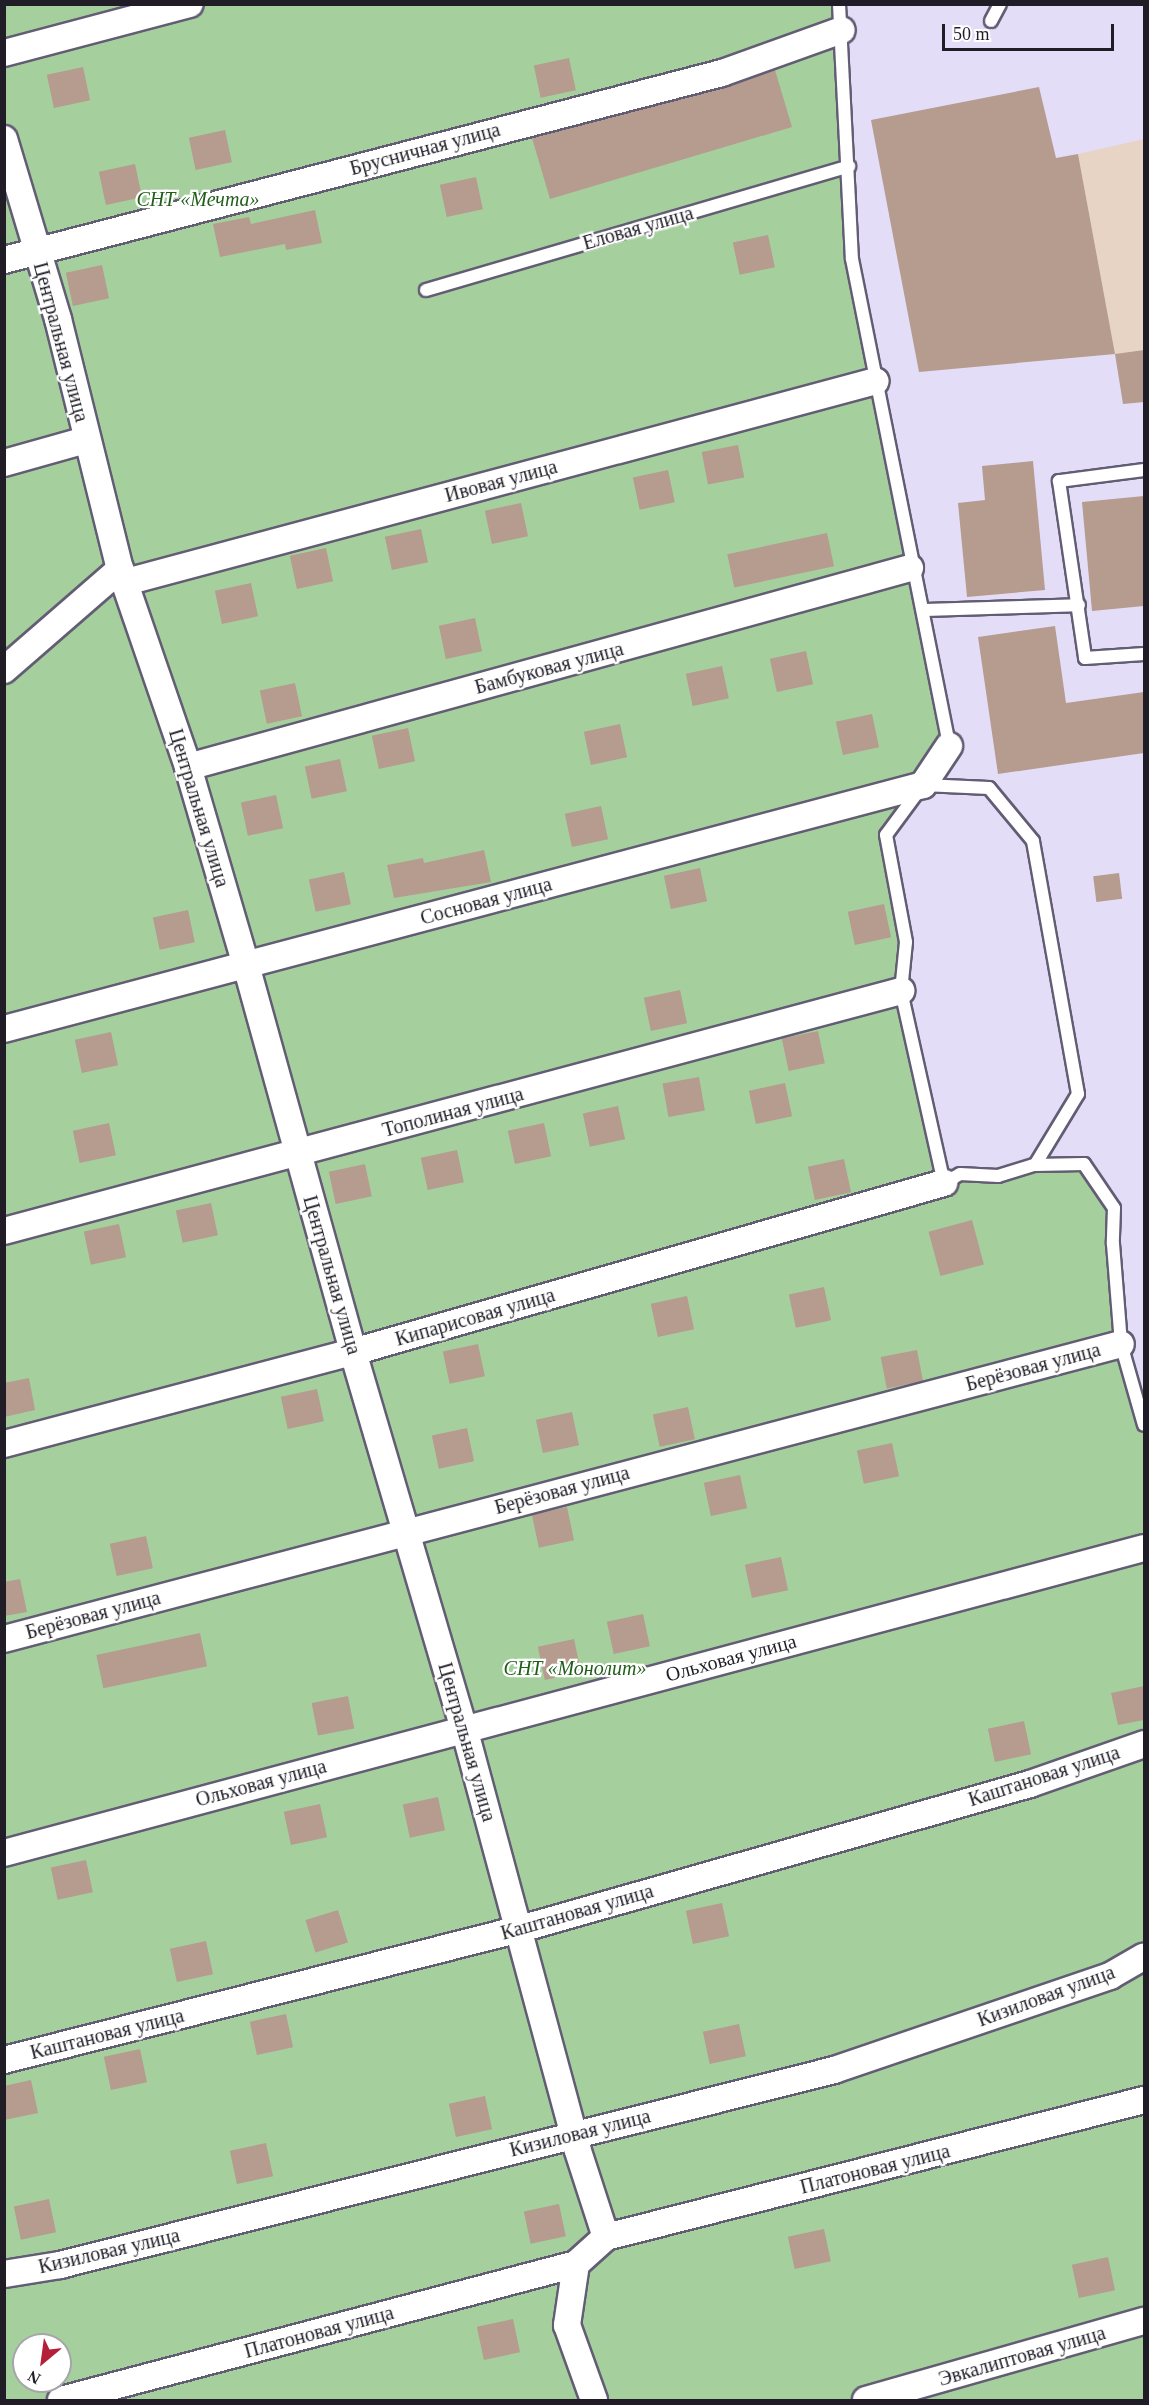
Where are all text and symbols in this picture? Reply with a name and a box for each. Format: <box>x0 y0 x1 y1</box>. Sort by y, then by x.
scale bar <box>945 12 1118 50</box>
text: 50 m <box>953 24 990 44</box>
street label: Брусничная улица <box>347 117 503 181</box>
park label: СНТ «Мечта» <box>136 187 260 211</box>
street label: Еловая улица <box>580 201 696 255</box>
street label: Центральная улица <box>28 260 94 424</box>
street label: Ивовая улица <box>442 454 560 508</box>
street label: Бамбуковая улица <box>472 637 626 699</box>
street label: Центральная улица <box>164 726 234 890</box>
street label: Сосновая улица <box>418 872 554 930</box>
street label: Тополиная улица <box>380 1082 526 1142</box>
street label: Центральная улица <box>298 1193 366 1357</box>
street label: Кипарисовая улица <box>392 1283 558 1351</box>
street label: Берёзовая улица <box>963 1337 1103 1397</box>
street label: Берёзовая улица <box>492 1460 632 1520</box>
street label: Берёзовая улица <box>23 1585 163 1645</box>
street label: Ольховая улица <box>663 1629 799 1687</box>
park label: СНТ «Монолит» <box>504 1656 646 1680</box>
street label: Центральная улица <box>433 1660 501 1824</box>
street label: Каштановая улица <box>965 1740 1123 1812</box>
street label: Ольховая улица <box>193 1754 329 1812</box>
street label: Каштановая улица <box>498 1879 656 1945</box>
street label: Кизиловая улица <box>974 1960 1118 2032</box>
street label: Каштановая улица <box>28 2003 186 2065</box>
street label: Кизиловая улица <box>507 2104 653 2162</box>
street label: Платоновая улица <box>798 2139 952 2199</box>
street label: Кизиловая улица <box>36 2223 182 2279</box>
street label: Платоновая улица <box>242 2301 396 2363</box>
street label: Эвкалиптовая улица <box>936 2321 1108 2391</box>
north arrow <box>12 2333 72 2393</box>
text: N <box>25 2367 43 2388</box>

